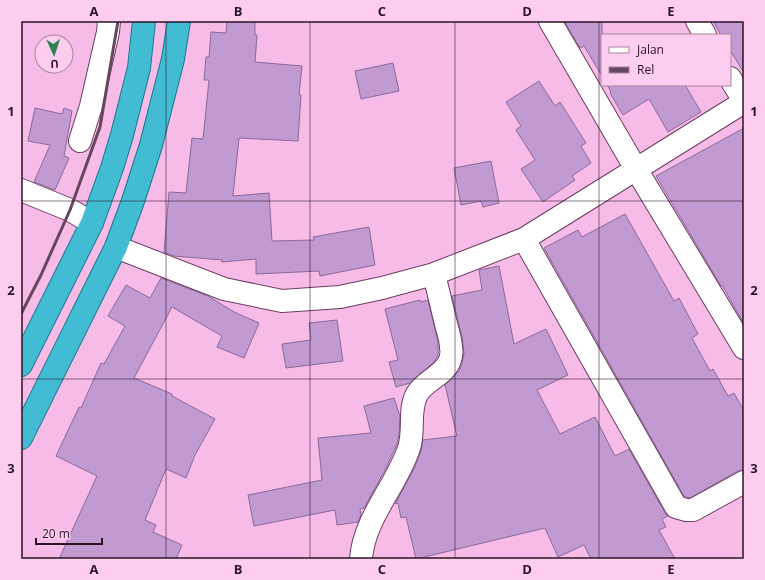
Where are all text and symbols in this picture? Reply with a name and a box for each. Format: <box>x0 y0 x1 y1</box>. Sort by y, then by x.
text: A <box>90 2 99 20</box>
text: B <box>234 2 243 20</box>
text: C <box>378 2 386 20</box>
text: D <box>522 2 532 20</box>
text: E <box>667 2 675 20</box>
north arrow <box>34 34 74 74</box>
legend <box>601 34 731 86</box>
text: Jalan <box>636 41 664 58</box>
text: U <box>50 57 59 72</box>
text: Rel <box>637 61 654 78</box>
text: 1 <box>7 102 15 120</box>
text: 1 <box>750 102 758 120</box>
text: 2 <box>7 281 15 299</box>
text: 2 <box>750 281 758 299</box>
text: 3 <box>7 459 15 477</box>
text: 3 <box>750 459 758 477</box>
scale bar <box>36 520 102 546</box>
text: 20 m <box>42 525 70 542</box>
text: A <box>90 560 99 578</box>
text: B <box>234 560 243 578</box>
text: C <box>378 560 386 578</box>
text: D <box>522 560 532 578</box>
text: E <box>667 560 675 578</box>

